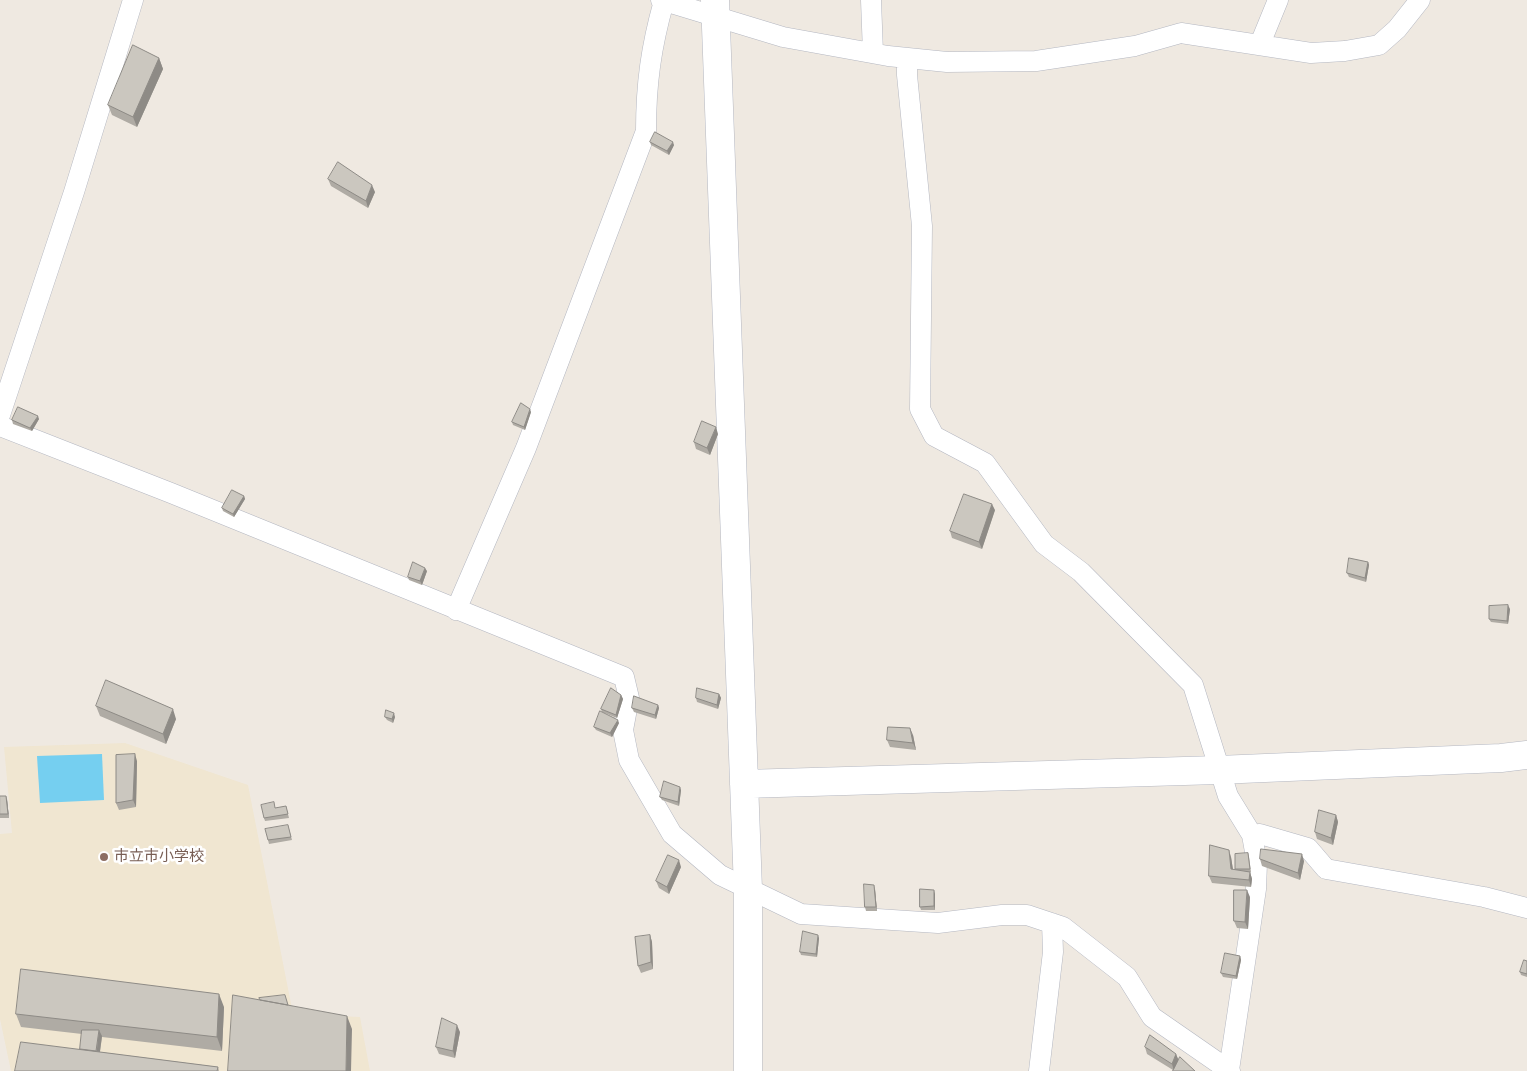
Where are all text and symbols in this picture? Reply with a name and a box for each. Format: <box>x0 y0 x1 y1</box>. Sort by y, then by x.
place label: 市立市小学校 <box>114 848 204 866</box>
marker: 市立市小学校 <box>98 851 110 863</box>

